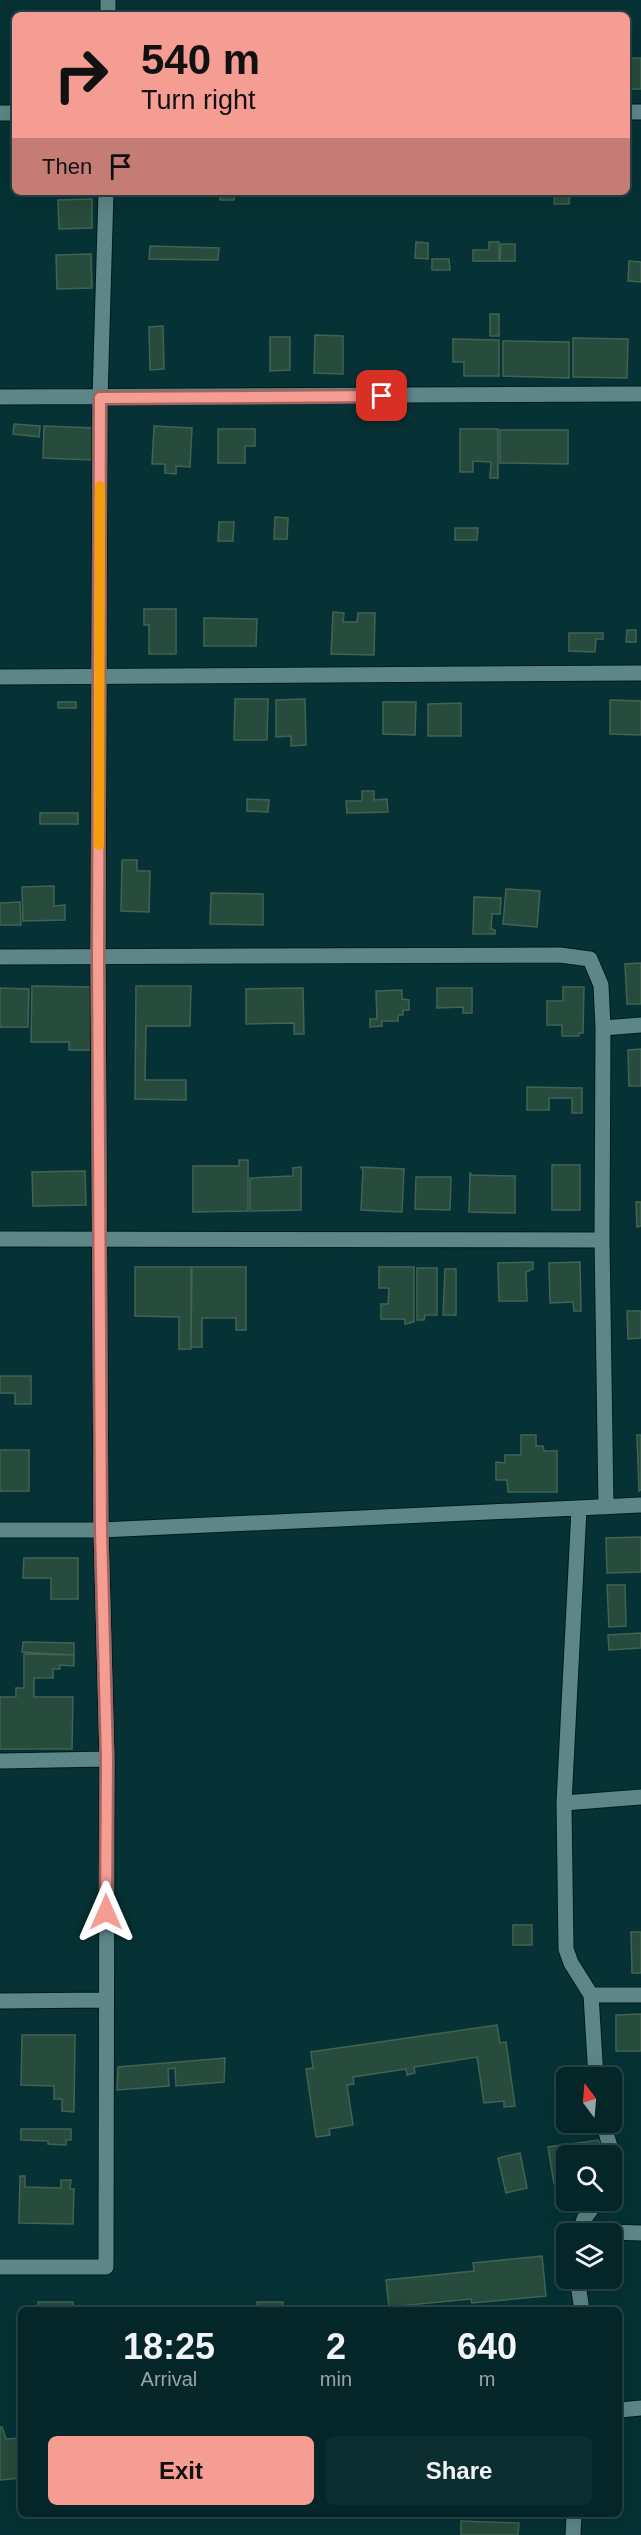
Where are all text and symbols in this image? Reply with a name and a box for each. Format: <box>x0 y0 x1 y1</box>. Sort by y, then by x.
icon: right <box>42 36 120 114</box>
text: 540 m <box>141 36 260 83</box>
text: Turn right <box>141 85 256 115</box>
icon: arrive <box>104 150 137 183</box>
text: Then <box>42 154 92 179</box>
pin <box>356 370 407 421</box>
icon: arrive <box>365 379 398 412</box>
position arrow <box>74 1880 138 1944</box>
north arrow <box>556 2067 622 2133</box>
map controls <box>556 2067 622 2289</box>
button: search <box>556 2145 622 2211</box>
button: layers <box>556 2223 622 2289</box>
text: 18:25 <box>123 2326 215 2367</box>
text: 2 <box>326 2326 346 2367</box>
text: 640 <box>457 2326 517 2367</box>
text: Arrival <box>141 2368 197 2390</box>
text: min <box>320 2368 352 2390</box>
text: m <box>479 2368 495 2390</box>
button: Exit <box>48 2436 314 2505</box>
button: Share <box>326 2436 592 2505</box>

